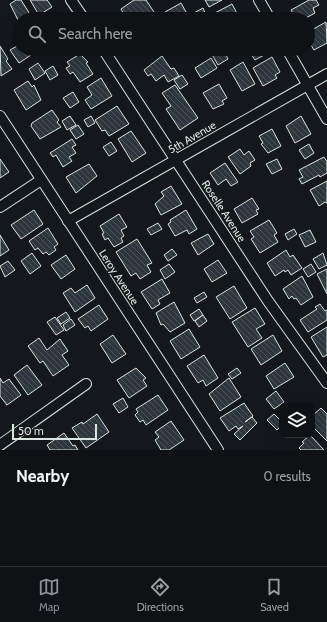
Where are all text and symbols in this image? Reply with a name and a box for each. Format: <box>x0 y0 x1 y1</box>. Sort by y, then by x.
search box <box>12 12 315 56</box>
icon: search <box>26 23 48 45</box>
text: Search here <box>58 25 133 43</box>
street label: 5th Avenue <box>166 118 219 156</box>
street label: Roselle Avenue <box>199 177 249 245</box>
street label: Leroy Avenue <box>96 247 142 308</box>
map controls <box>279 402 315 438</box>
button: layers <box>279 402 315 438</box>
scale bar <box>12 422 97 441</box>
text: 50 m <box>18 424 44 438</box>
text: Nearby <box>16 466 69 486</box>
text: 0 results <box>263 468 311 484</box>
tab: Map <box>38 576 60 614</box>
tab: Directions <box>137 576 184 614</box>
tab: Saved <box>260 576 289 614</box>

